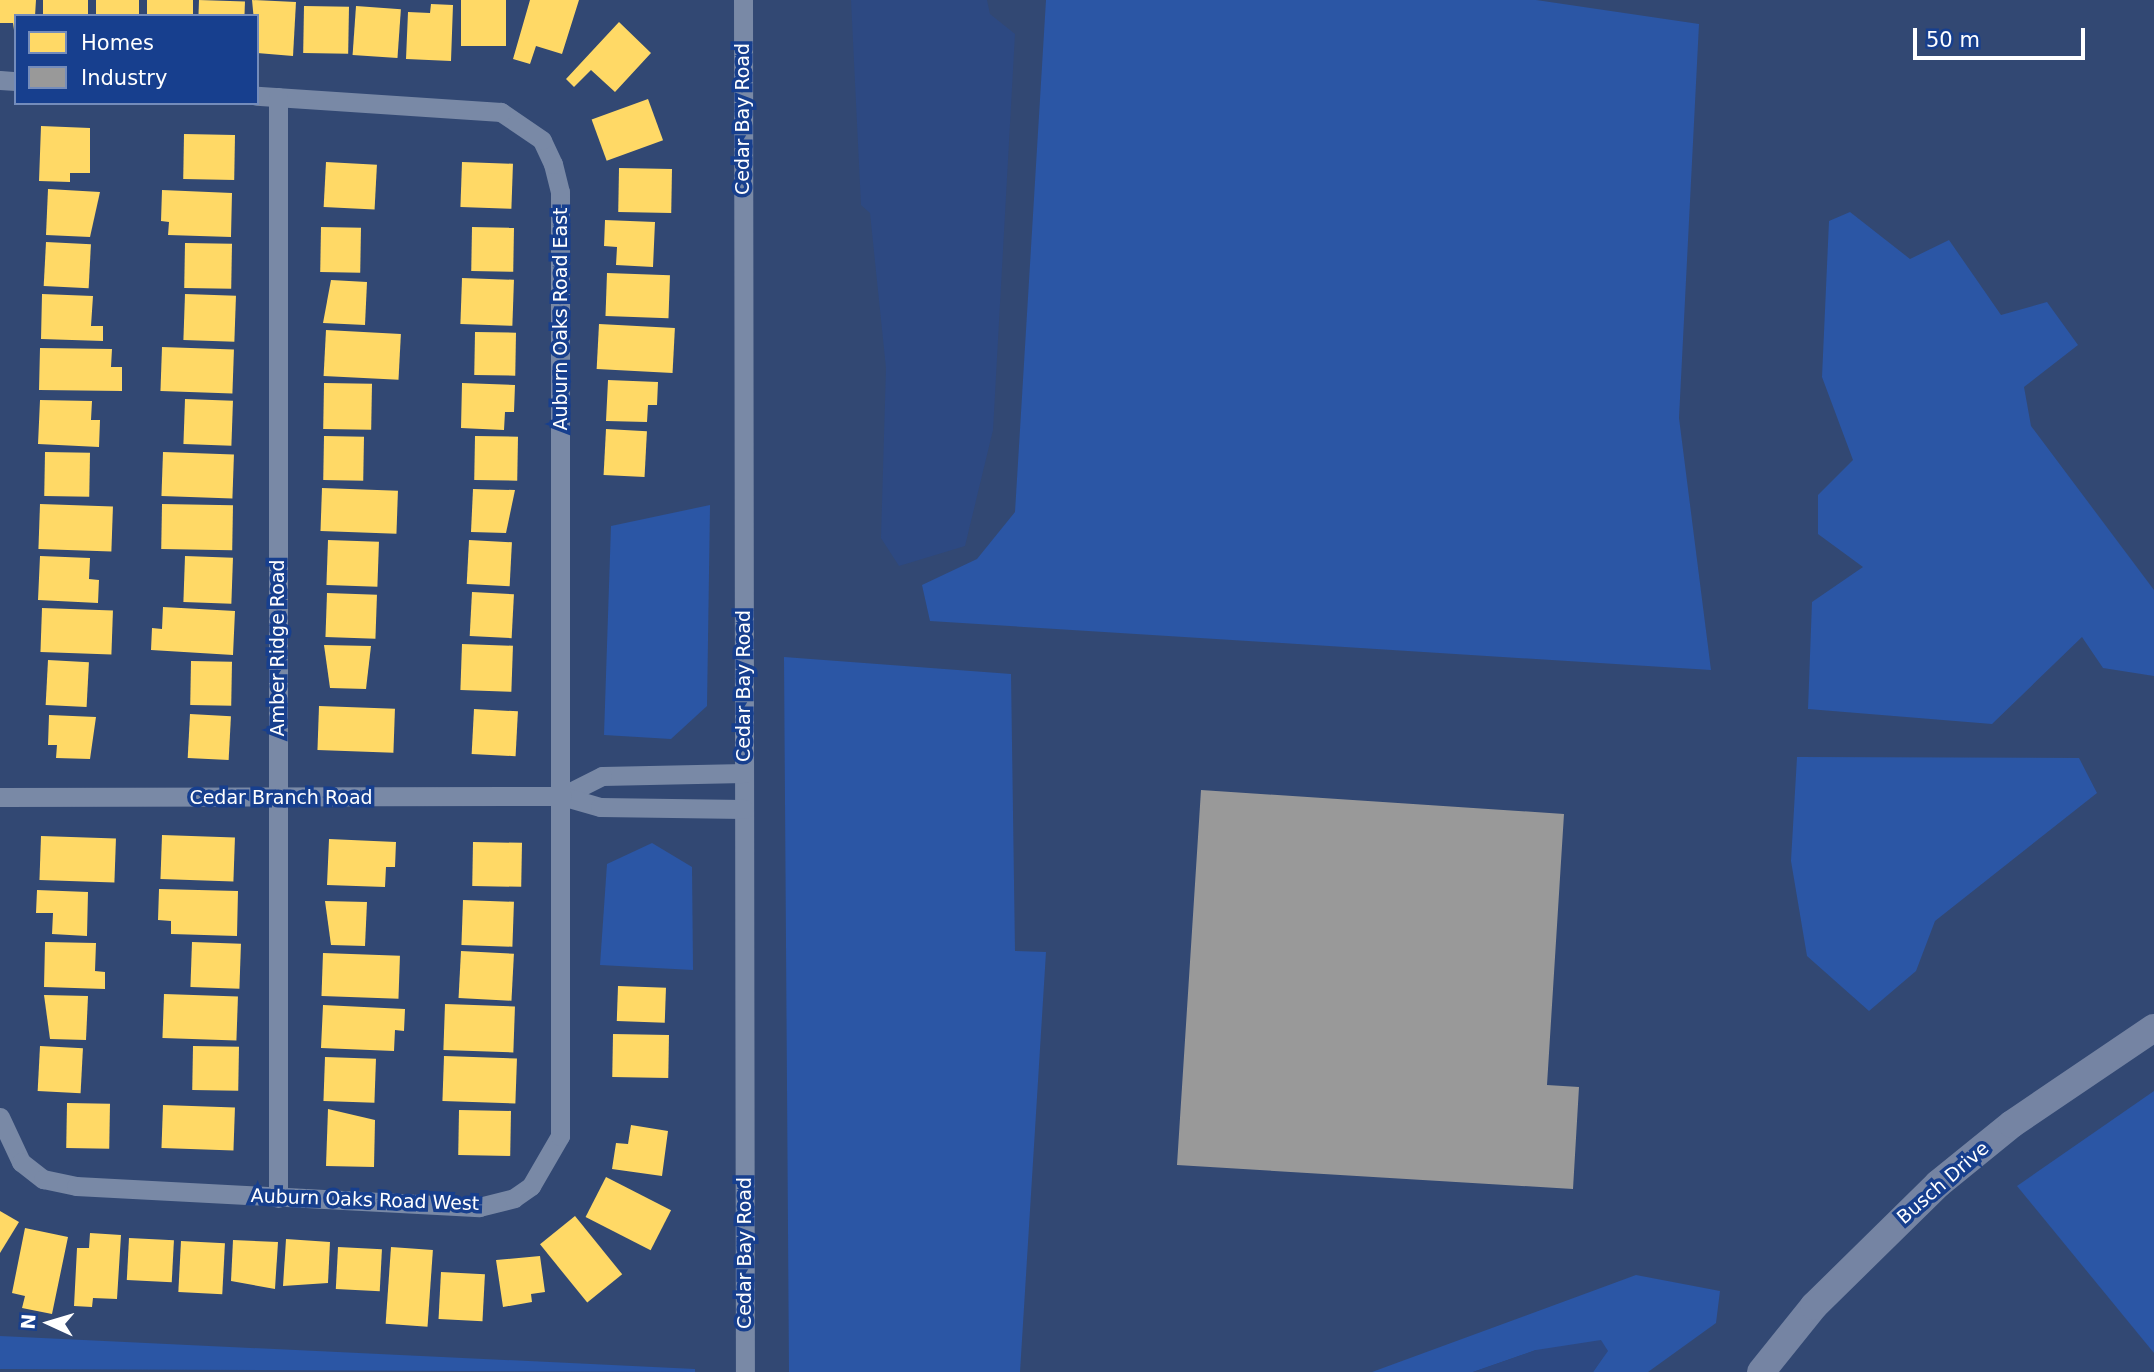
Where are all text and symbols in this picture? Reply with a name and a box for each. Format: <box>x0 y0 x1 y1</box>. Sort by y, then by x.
legend <box>14 14 259 105</box>
scale bar <box>1916 14 2088 58</box>
text: 50 m <box>1926 28 1980 52</box>
text: Homes <box>81 31 154 55</box>
street label: Cedar Bay Road <box>732 43 754 195</box>
text: Industry <box>81 66 167 90</box>
street label: Auburn Oaks Road East <box>550 208 572 430</box>
street label: Amber Ridge Road <box>267 559 289 737</box>
street label: Cedar Bay Road <box>733 610 755 762</box>
street label: Cedar Branch Road <box>189 787 373 809</box>
street label: Busch Drive <box>1892 1137 1994 1229</box>
street label: Cedar Bay Road <box>734 1177 756 1329</box>
street label: Auburn Oaks Road West <box>250 1185 480 1215</box>
north arrow <box>14 1288 84 1358</box>
text: N <box>17 1313 40 1330</box>

